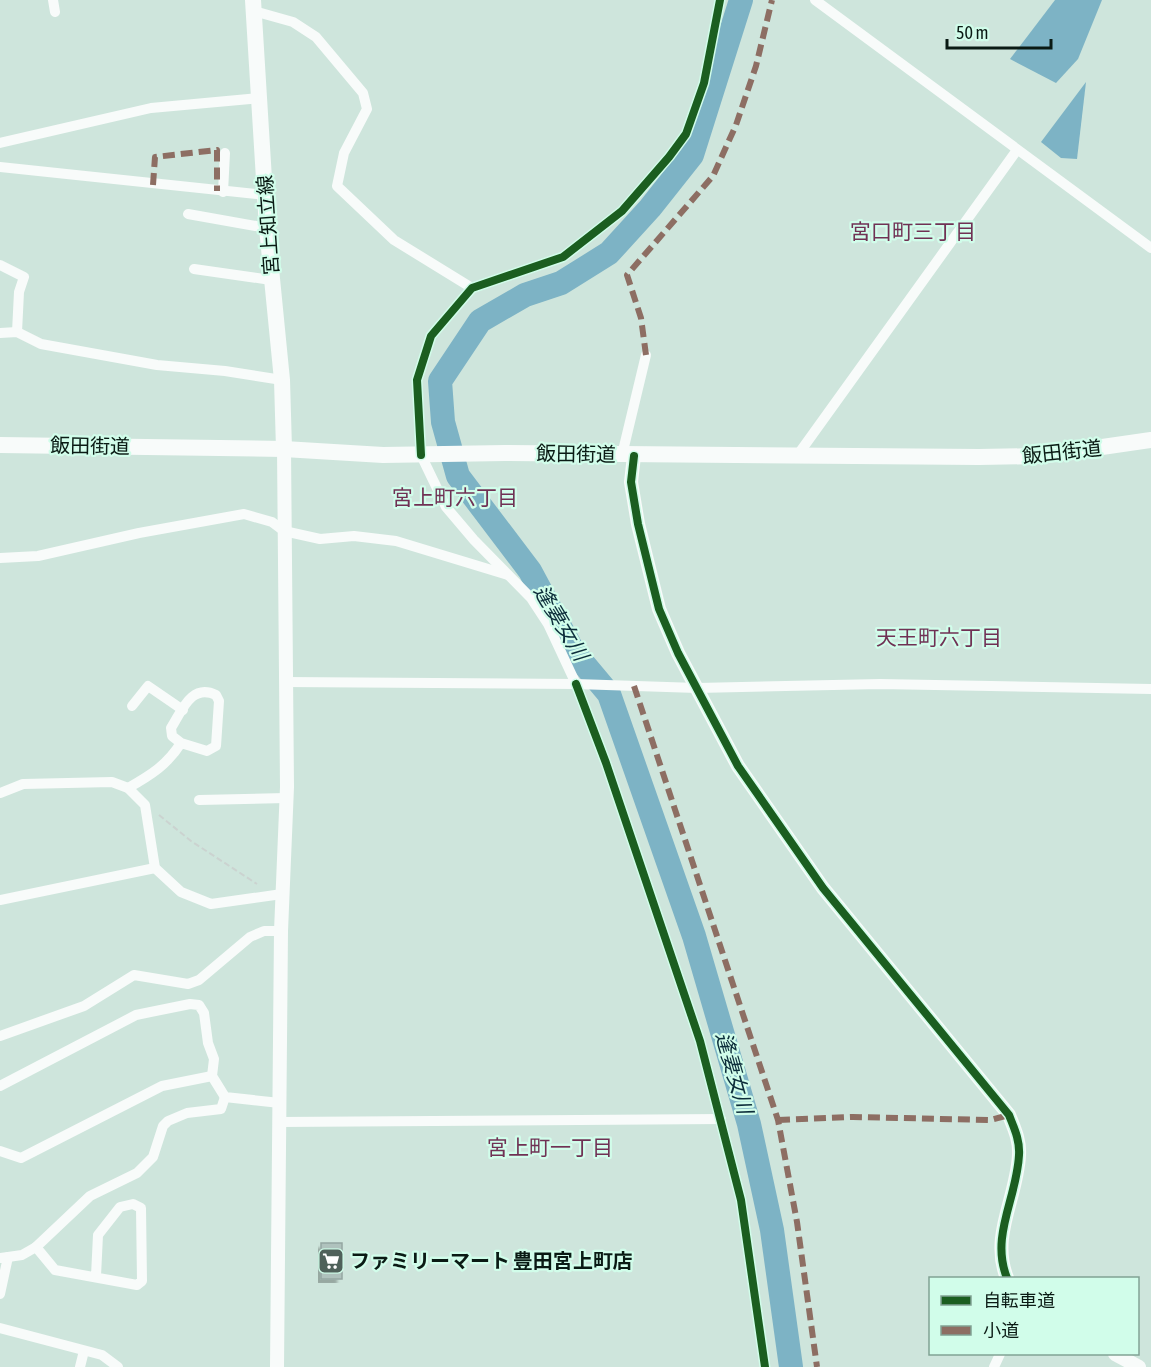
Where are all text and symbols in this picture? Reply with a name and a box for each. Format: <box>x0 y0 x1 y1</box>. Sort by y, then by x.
scale bar <box>947 12 1050 50</box>
text: 50 m <box>956 22 988 43</box>
street label: 宮上知立線 <box>253 174 282 276</box>
district label: 宮口町三丁目 <box>850 219 976 243</box>
street label: 飯田街道 <box>50 433 130 458</box>
street label: 飯田街道 <box>1021 436 1103 467</box>
street label: 飯田街道 <box>536 441 616 466</box>
district label: 宮上町六丁目 <box>392 485 518 509</box>
water label: 逢妻女川 <box>530 580 595 666</box>
district label: 天王町六丁目 <box>876 625 1002 649</box>
water label: 逢妻女川 <box>712 1029 759 1118</box>
district label: 宮上町一丁目 <box>487 1135 613 1159</box>
supermarket icon: ファミリーマート 豊田宮上町店 <box>316 1246 346 1276</box>
place label: ファミリーマート 豊田宮上町店 <box>350 1249 633 1272</box>
legend <box>929 1277 1139 1355</box>
text: 自転車道 <box>983 1290 1055 1311</box>
text: 小道 <box>983 1320 1019 1341</box>

